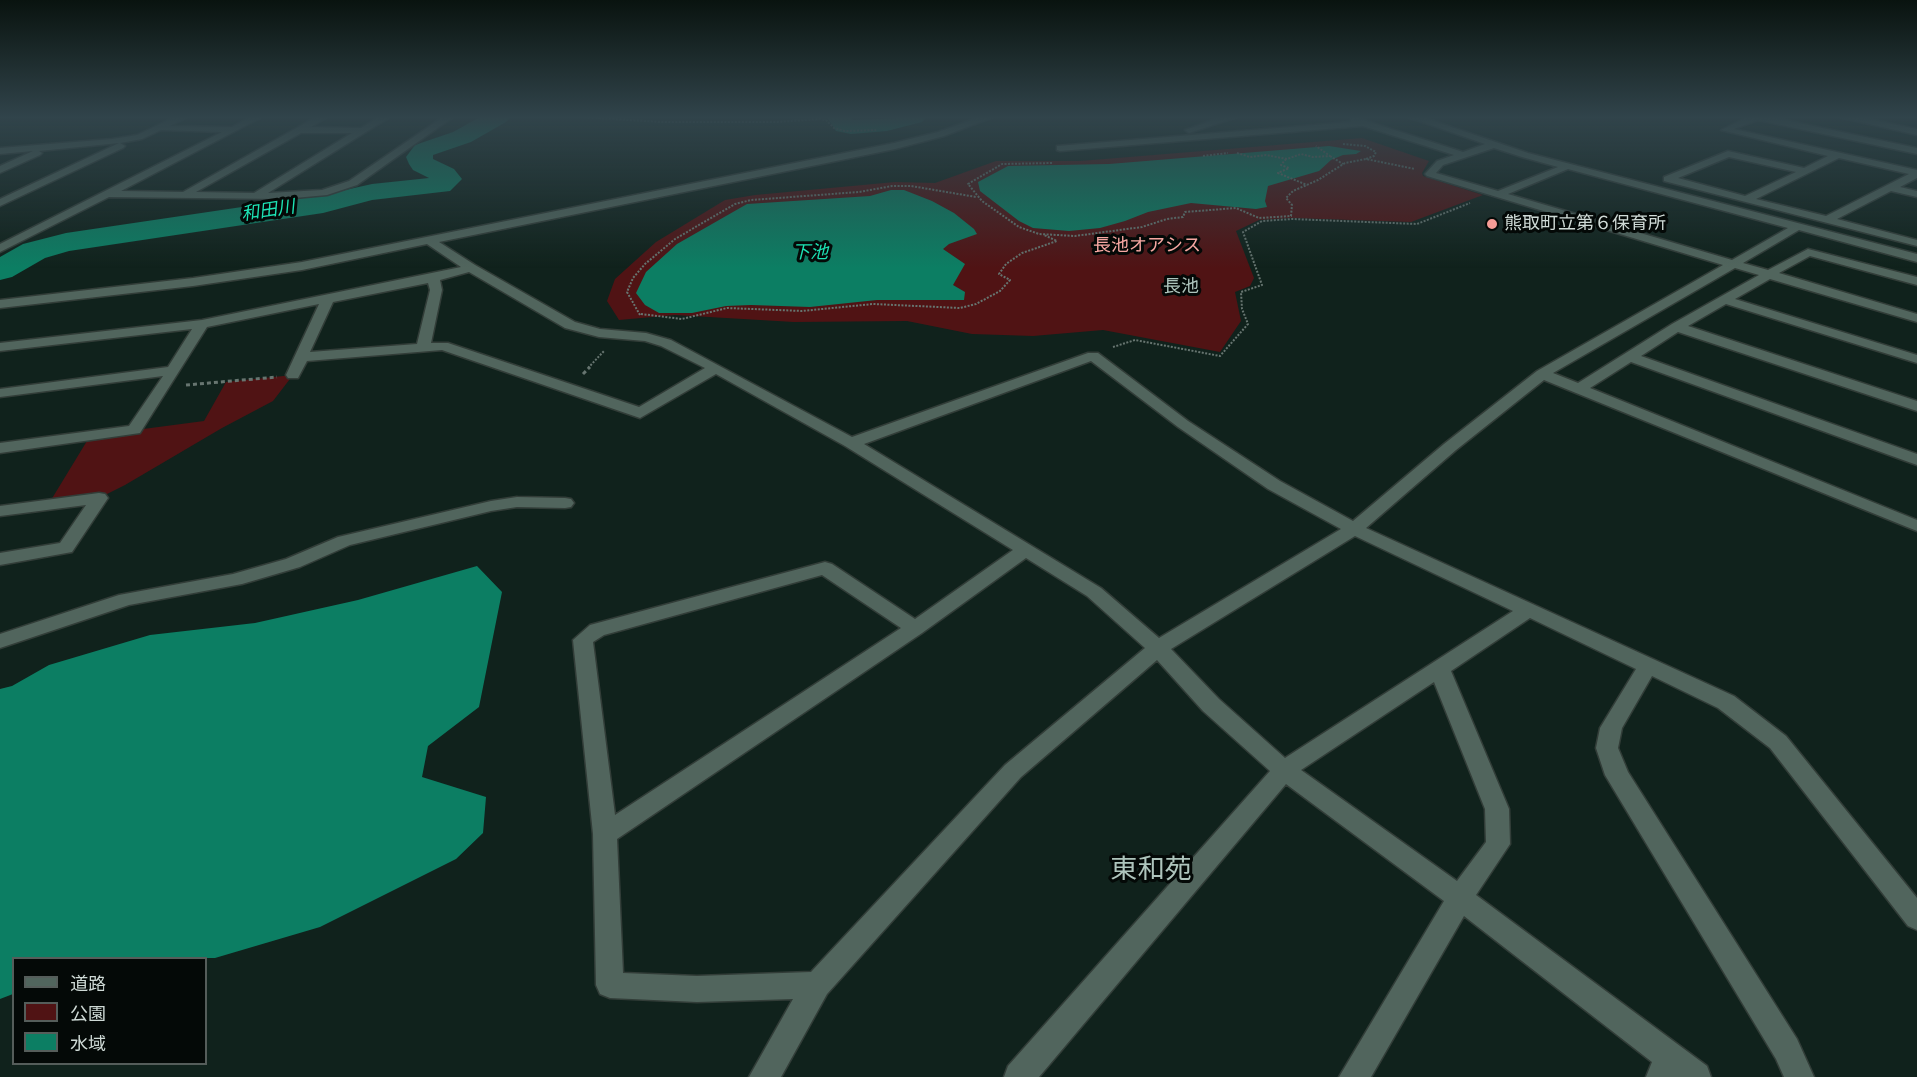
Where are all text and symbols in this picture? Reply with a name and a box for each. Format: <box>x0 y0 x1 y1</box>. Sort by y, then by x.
water label: 和田川 <box>240 196 296 226</box>
place label: 熊取町立第６保育所 <box>1504 213 1666 235</box>
marker: 熊取町立第６保育所 <box>1485 217 1499 231</box>
park label: 長池オアシス <box>1093 235 1201 257</box>
water label: 下池 <box>792 242 828 264</box>
district label: 長池 <box>1163 276 1199 298</box>
district label: 東和苑 <box>1111 854 1191 886</box>
legend <box>12 957 207 1065</box>
text: 道路 <box>70 972 106 995</box>
text: 公園 <box>70 1002 106 1025</box>
text: 水域 <box>70 1032 106 1055</box>

